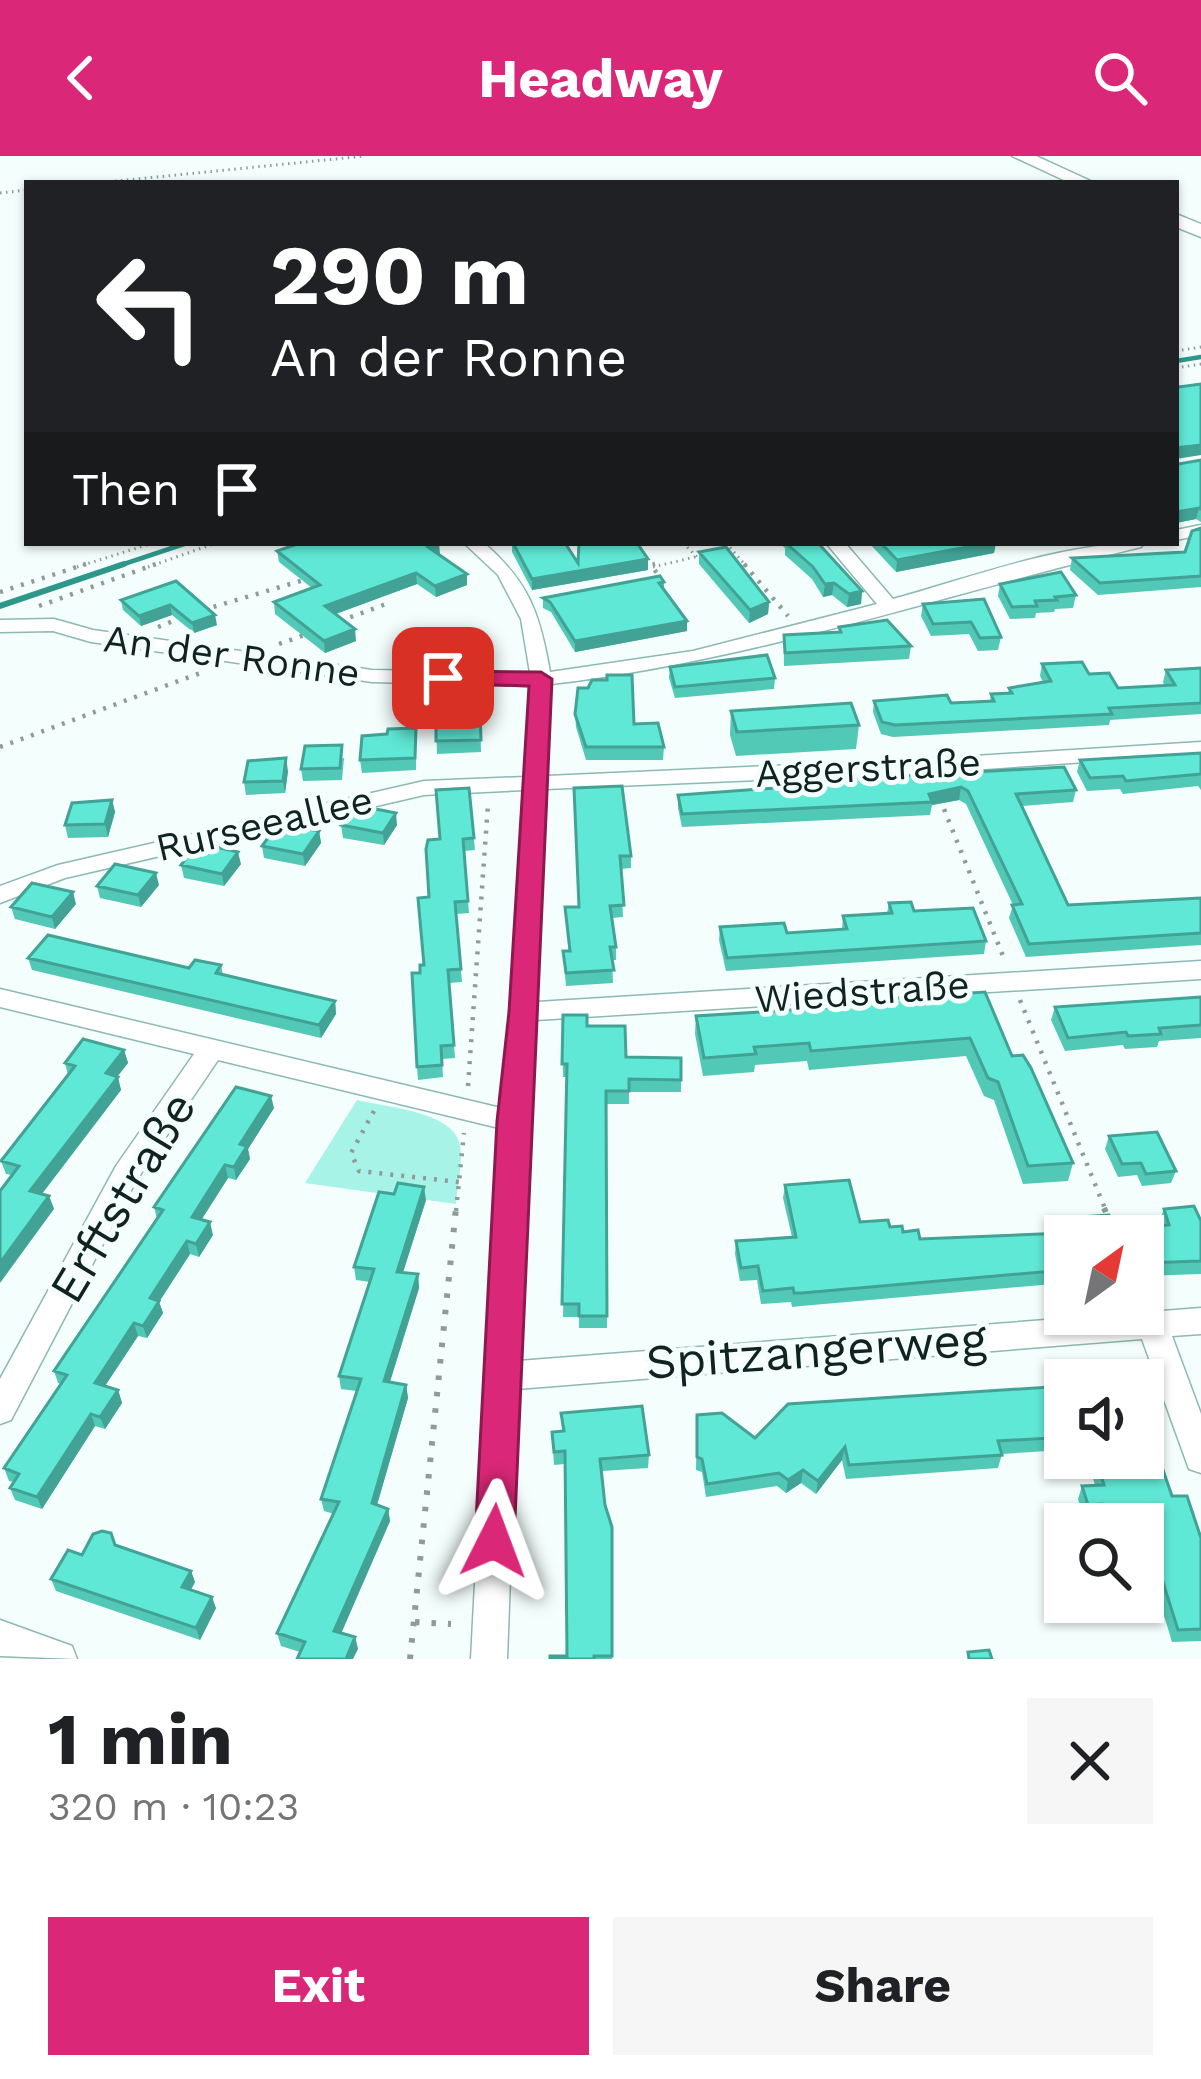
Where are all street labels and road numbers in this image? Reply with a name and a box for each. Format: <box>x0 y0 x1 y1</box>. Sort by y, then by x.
street label: An der Ronne <box>101 615 363 696</box>
street label: Aggerstraße <box>754 739 982 796</box>
street label: Rurseeallee <box>151 777 377 870</box>
street label: Wiedstraße <box>753 962 971 1021</box>
street label: Erftstraße <box>37 1082 208 1313</box>
street label: Spitzangerweg <box>644 1310 989 1391</box>

